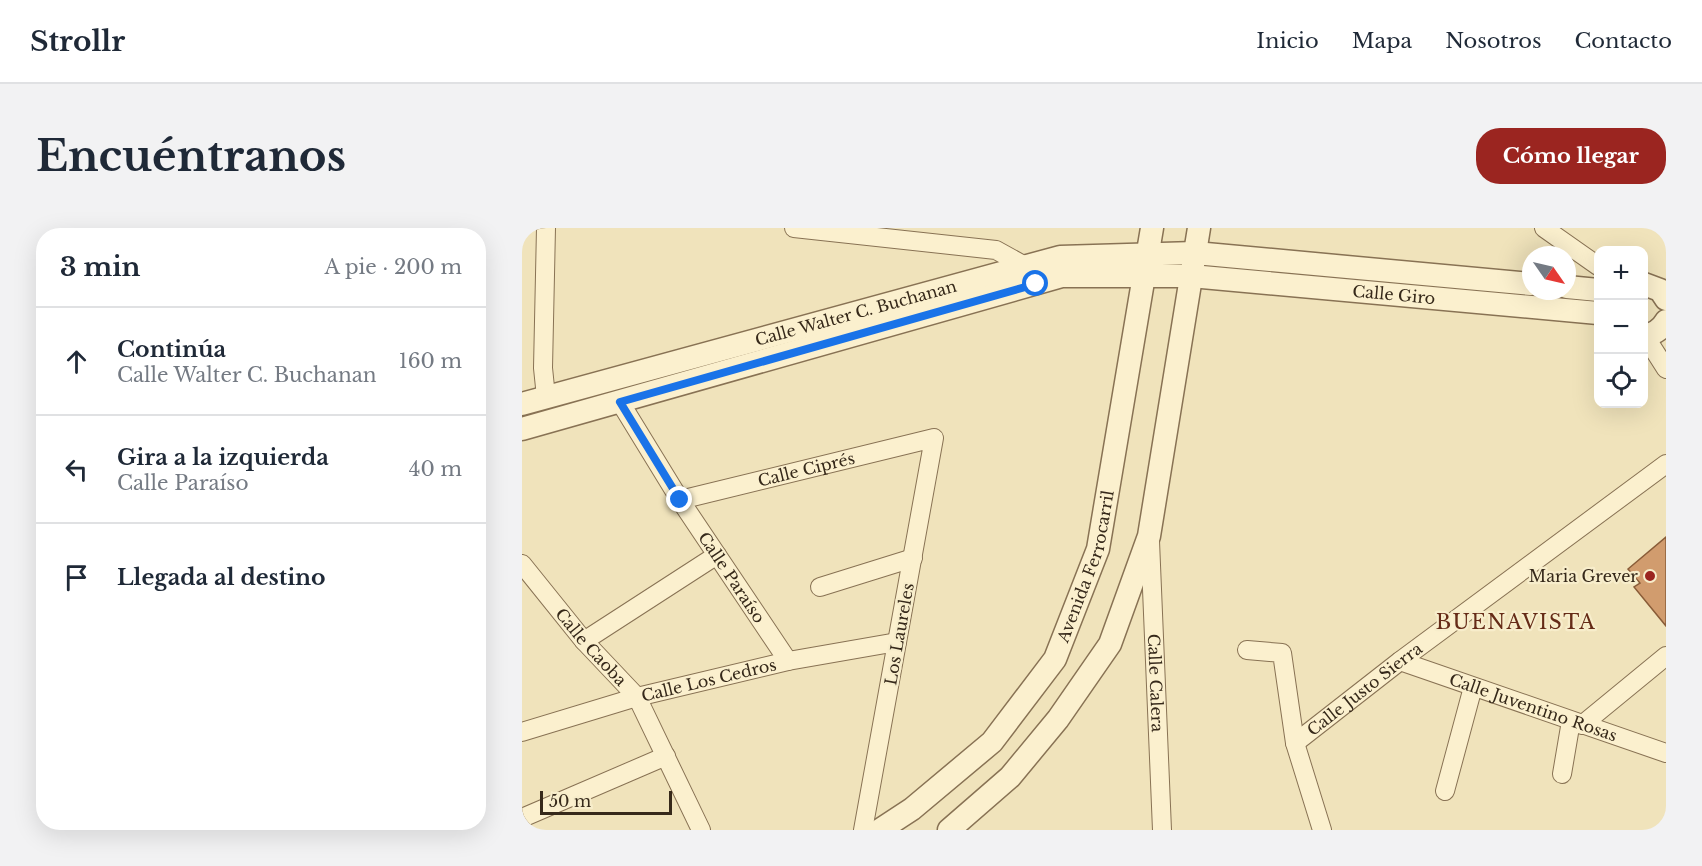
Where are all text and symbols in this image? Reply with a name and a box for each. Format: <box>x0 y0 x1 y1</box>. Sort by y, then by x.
text: Strollr <box>30 24 125 59</box>
text: Inicio <box>1256 28 1319 54</box>
text: Mapa <box>1352 28 1412 54</box>
text: Nosotros <box>1445 28 1541 54</box>
text: Contacto <box>1574 28 1672 54</box>
button: Cómo llegar <box>1476 128 1666 184</box>
text: Encuéntranos <box>36 130 346 182</box>
north arrow <box>1522 246 1576 300</box>
map controls <box>1594 246 1648 408</box>
button: + <box>1594 246 1648 300</box>
text: 3 min <box>60 251 141 283</box>
text: A pie · 200 m <box>325 255 462 279</box>
route start <box>1022 270 1048 296</box>
street label: Calle Walter C. Buchanan <box>753 276 959 350</box>
street label: Calle Giro <box>1352 281 1436 308</box>
button: − <box>1594 300 1648 354</box>
text: Continúa <box>117 336 226 363</box>
icon: ahead <box>60 345 93 378</box>
text: 160 m <box>399 349 462 373</box>
button: locate <box>1594 354 1648 408</box>
text: Calle Walter C. Buchanan <box>117 363 377 387</box>
text: Gira a la izquierda <box>117 444 329 471</box>
street label: Calle Ciprés <box>756 448 857 491</box>
icon: left <box>60 453 93 486</box>
text: 40 m <box>409 457 462 481</box>
text: Calle Paraíso <box>117 471 249 495</box>
route end <box>666 486 692 512</box>
street label: Avenida Ferrocarril <box>1052 489 1118 646</box>
street label: Calle Paraíso <box>694 528 769 627</box>
icon: arrive <box>60 561 93 594</box>
text: Llegada al destino <box>117 564 326 591</box>
place label: Maria Grever <box>1529 566 1638 586</box>
marker: Maria Grever <box>1643 569 1657 583</box>
street label: Los Laureles <box>880 581 918 687</box>
street label: Calle Caoba <box>551 604 631 690</box>
district label: BUENAVISTA <box>1436 610 1596 634</box>
street label: Calle Calera <box>1144 633 1168 733</box>
street label: Calle Justo Sierra <box>1303 638 1426 740</box>
street label: Calle Los Cedros <box>639 654 778 706</box>
street label: Calle Juventino Rosas <box>1447 669 1620 745</box>
scale bar <box>540 788 672 816</box>
text: 50 m <box>549 791 591 811</box>

